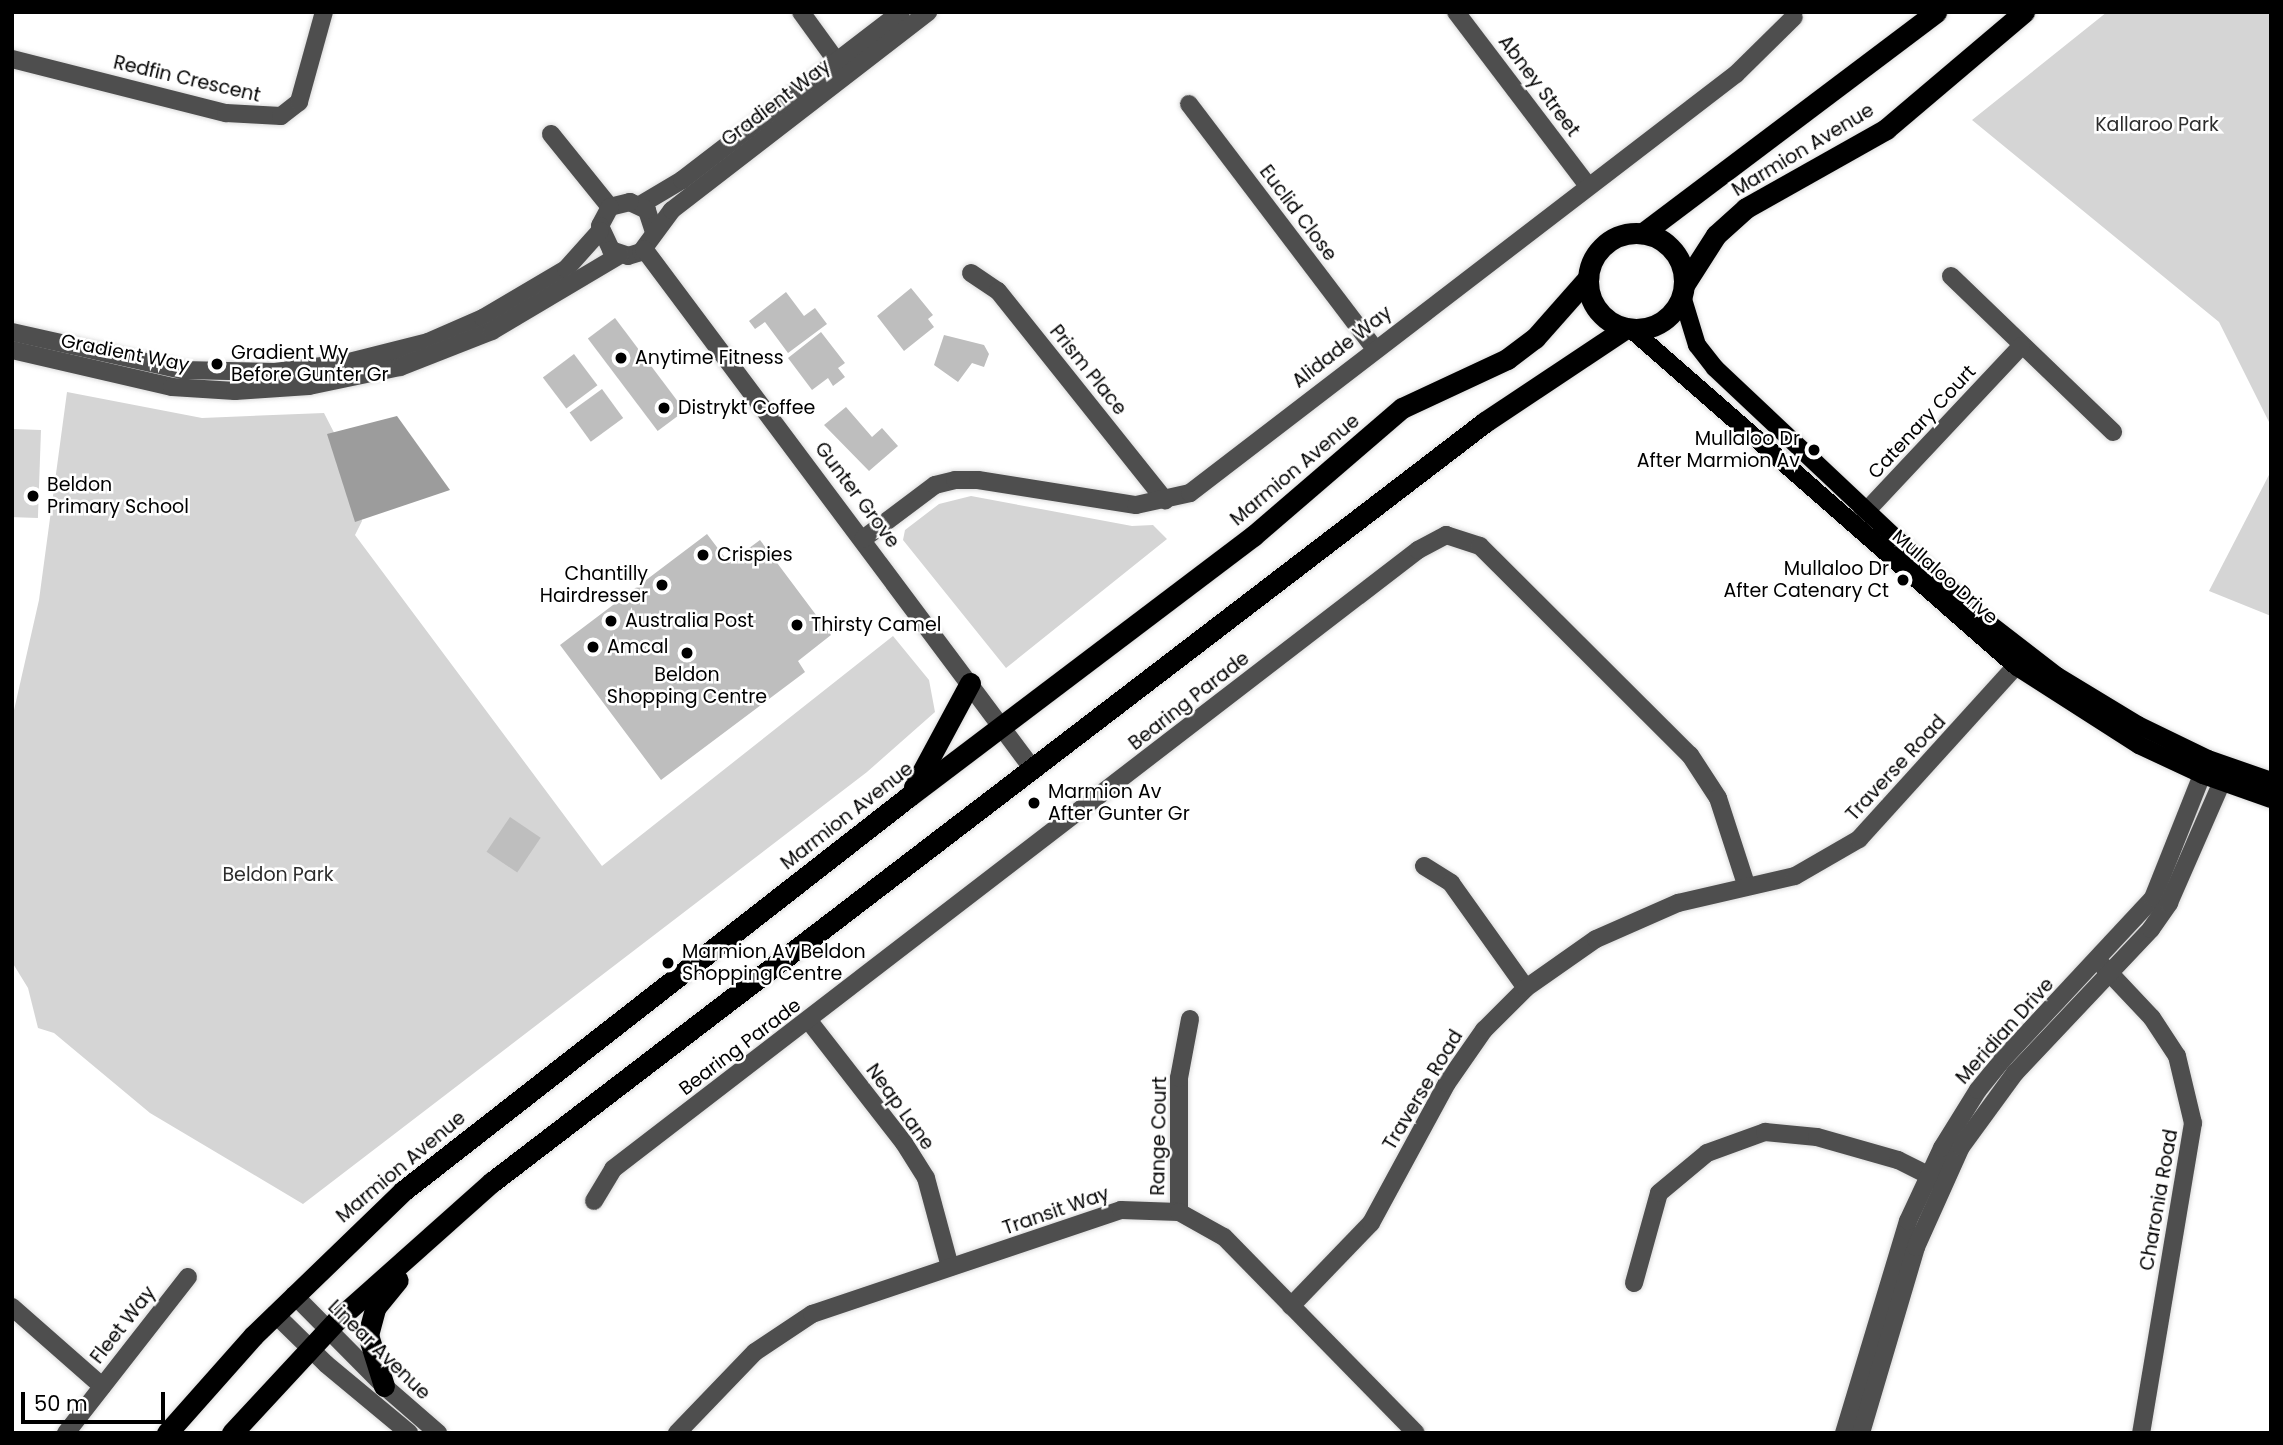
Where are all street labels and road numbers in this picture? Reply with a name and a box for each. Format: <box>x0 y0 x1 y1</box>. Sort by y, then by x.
street label: Abney Street <box>1493 31 1585 141</box>
street label: Redfin Crescent <box>111 51 263 107</box>
street label: Gradient Way <box>717 55 835 151</box>
street label: Marmion Avenue <box>1728 99 1878 201</box>
street label: Euclid Close <box>1255 161 1341 265</box>
street label: Alidade Way <box>1288 301 1396 393</box>
street label: Prism Place <box>1045 320 1131 420</box>
street label: Gradient Way <box>59 329 191 377</box>
street label: Catenary Court <box>1864 360 1980 484</box>
street label: Marmion Avenue <box>1226 409 1364 531</box>
street label: Gunter Grove <box>810 438 904 552</box>
street label: Mullaloo Drive <box>1888 525 2002 629</box>
street label: Bearing Parade <box>1124 647 1254 755</box>
street label: Traverse Road <box>1841 711 1951 825</box>
street label: Marmion Avenue <box>776 757 918 875</box>
street label: Meridian Drive <box>1951 973 2059 1089</box>
street label: Bearing Parade <box>675 994 805 1100</box>
street label: Traverse Road <box>1378 1026 1468 1154</box>
street label: Neap Lane <box>861 1059 939 1155</box>
street label: Range Court <box>1147 1076 1171 1196</box>
street label: Marmion Avenue <box>332 1106 470 1228</box>
street label: Charonia Road <box>2135 1128 2183 1272</box>
street label: Transit Way <box>1000 1182 1112 1240</box>
street label: Fleet Way <box>86 1282 160 1368</box>
street label: Linear Avenue <box>323 1296 435 1404</box>

